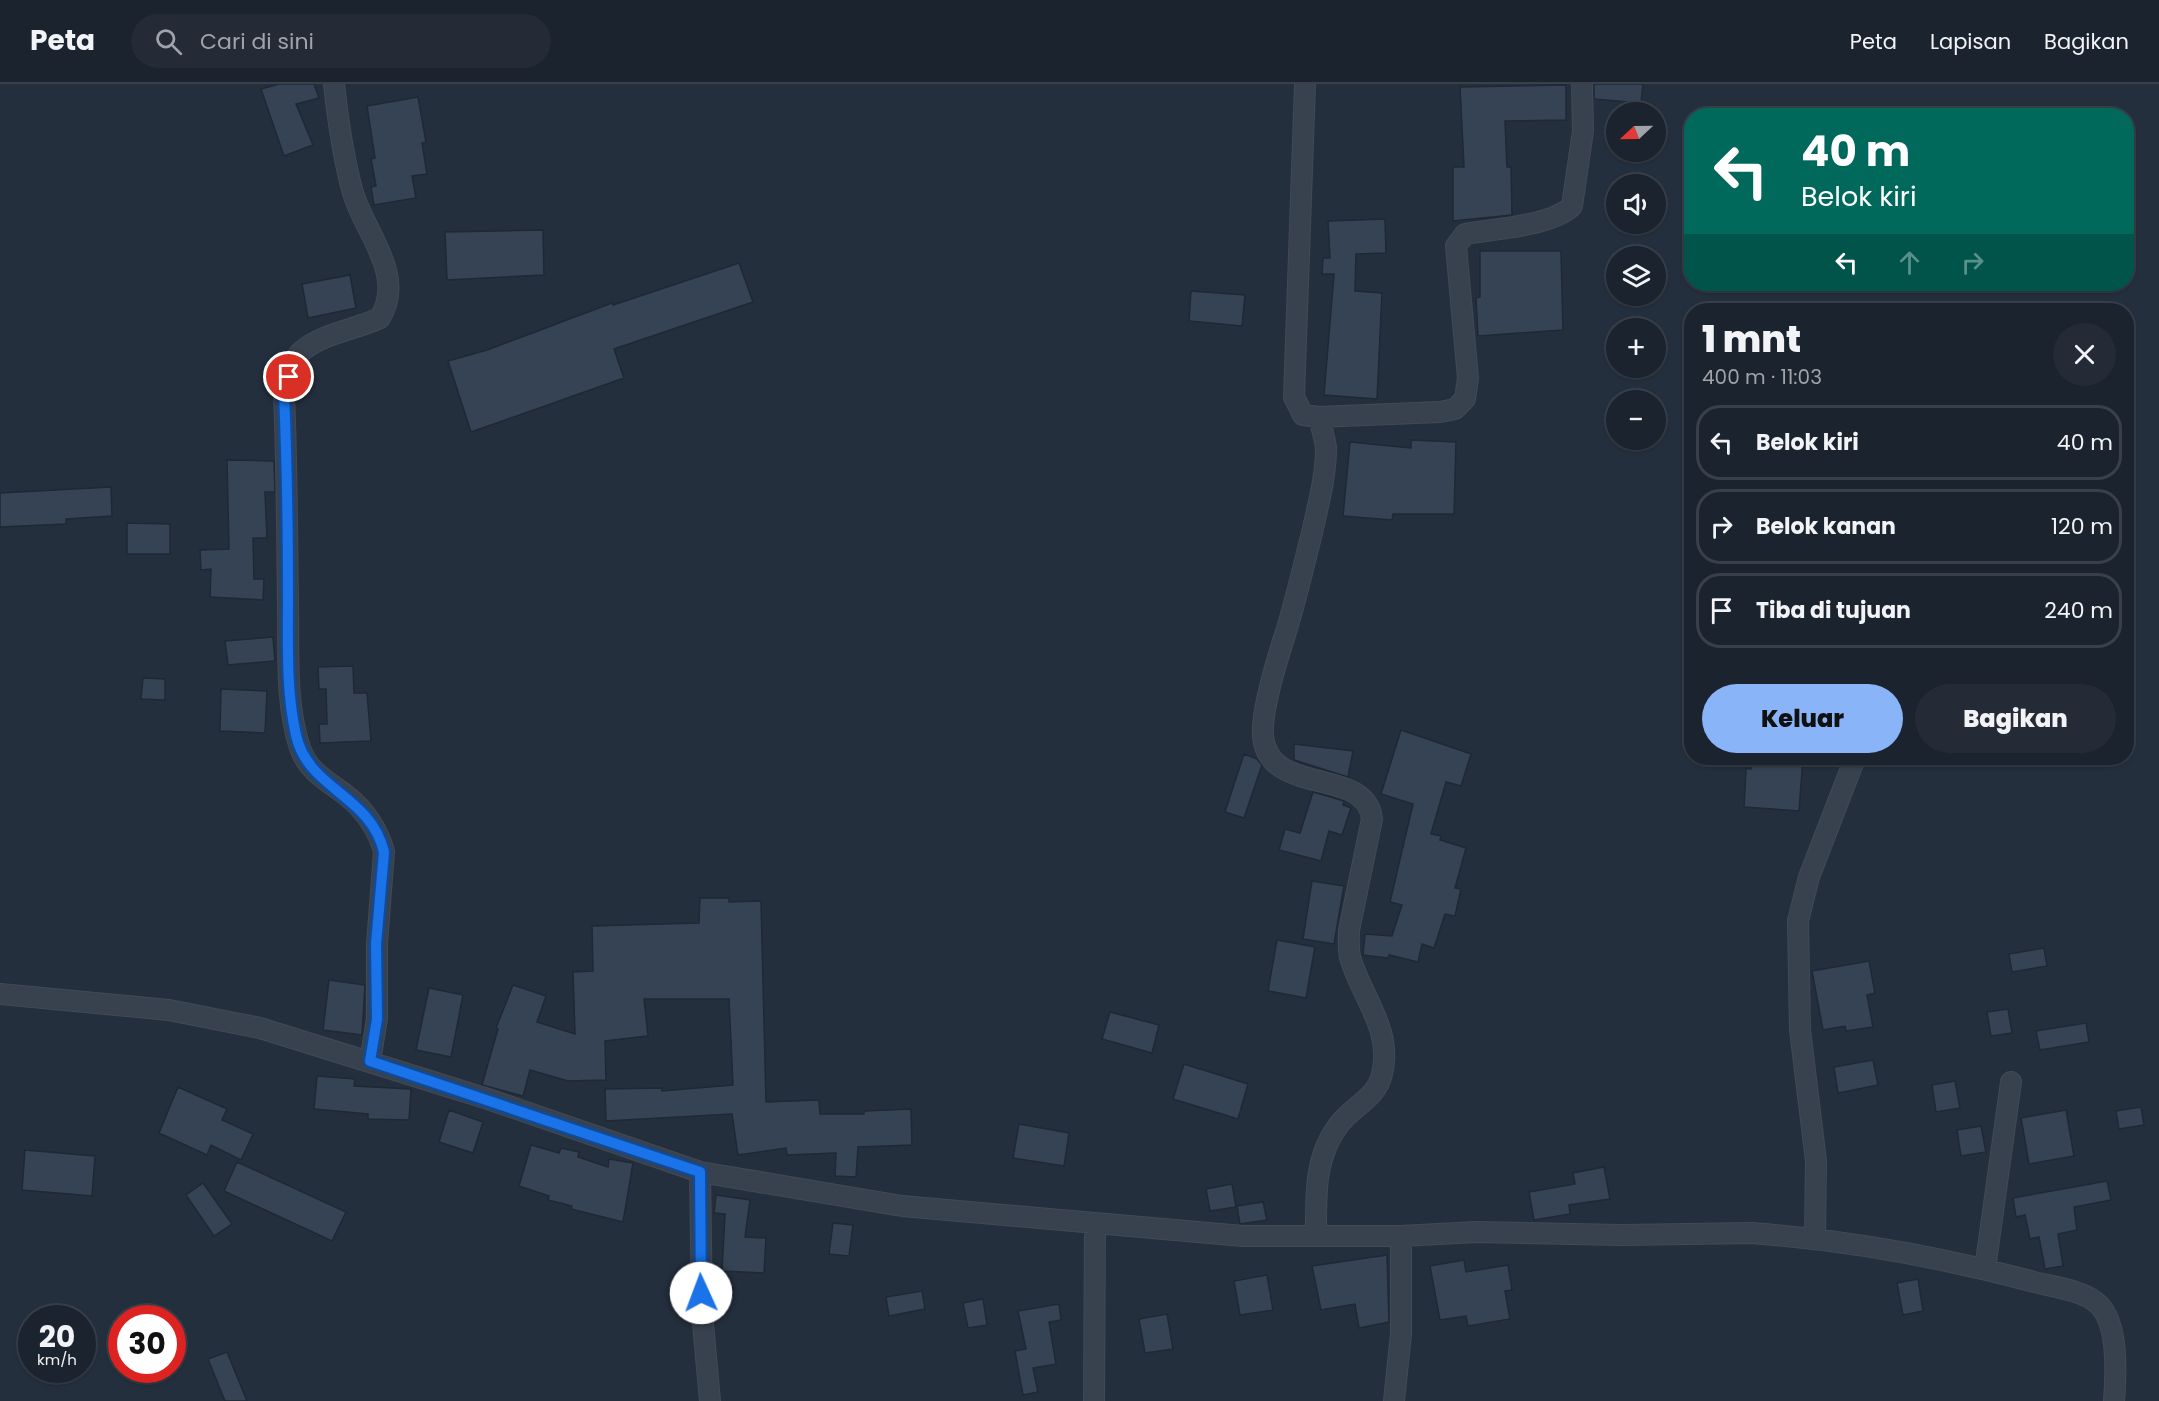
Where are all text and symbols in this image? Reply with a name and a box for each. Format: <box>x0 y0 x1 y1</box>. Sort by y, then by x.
search box <box>131 14 551 68</box>
text: Peta <box>30 21 95 60</box>
icon: search <box>152 25 185 58</box>
text: Cari di sini <box>200 26 314 57</box>
text: Peta <box>1850 27 1897 56</box>
text: Lapisan <box>1930 27 2011 56</box>
text: Bagikan <box>2044 27 2129 56</box>
north arrow <box>1606 102 1666 162</box>
map controls <box>1606 102 1666 450</box>
text: 40 m <box>1801 122 1910 181</box>
icon: left <box>1702 132 1780 210</box>
button: sound <box>1606 174 1666 234</box>
text: Belok kiri <box>1801 178 1917 215</box>
button: layers <box>1606 246 1666 306</box>
icon: left <box>1830 246 1863 279</box>
icon: ahead <box>1893 246 1926 279</box>
icon: right <box>1956 246 1989 279</box>
text: 1 mnt <box>1702 314 1801 365</box>
button: + <box>1606 318 1666 378</box>
button: close <box>2053 323 2116 386</box>
pin <box>263 351 314 402</box>
icon: arrive <box>272 360 305 393</box>
text: 400 m · 11:03 <box>1702 363 1822 391</box>
button: − <box>1606 390 1666 450</box>
icon: left <box>1705 426 1738 459</box>
text: Belok kiri <box>1756 427 1859 458</box>
text: 40 m <box>2057 427 2113 458</box>
icon: right <box>1705 510 1738 543</box>
text: Belok kanan <box>1756 511 1896 542</box>
text: 120 m <box>2051 511 2113 542</box>
icon: arrive <box>1705 594 1738 627</box>
text: Tiba di tujuan <box>1756 595 1911 626</box>
text: 240 m <box>2044 595 2113 626</box>
button: Keluar <box>1702 684 1903 753</box>
button: Bagikan <box>1915 684 2116 753</box>
position arrow <box>669 1261 733 1325</box>
speed limit sign: 30 <box>108 1305 186 1383</box>
text: 20 <box>39 1315 75 1358</box>
text: km/h <box>37 1349 77 1370</box>

